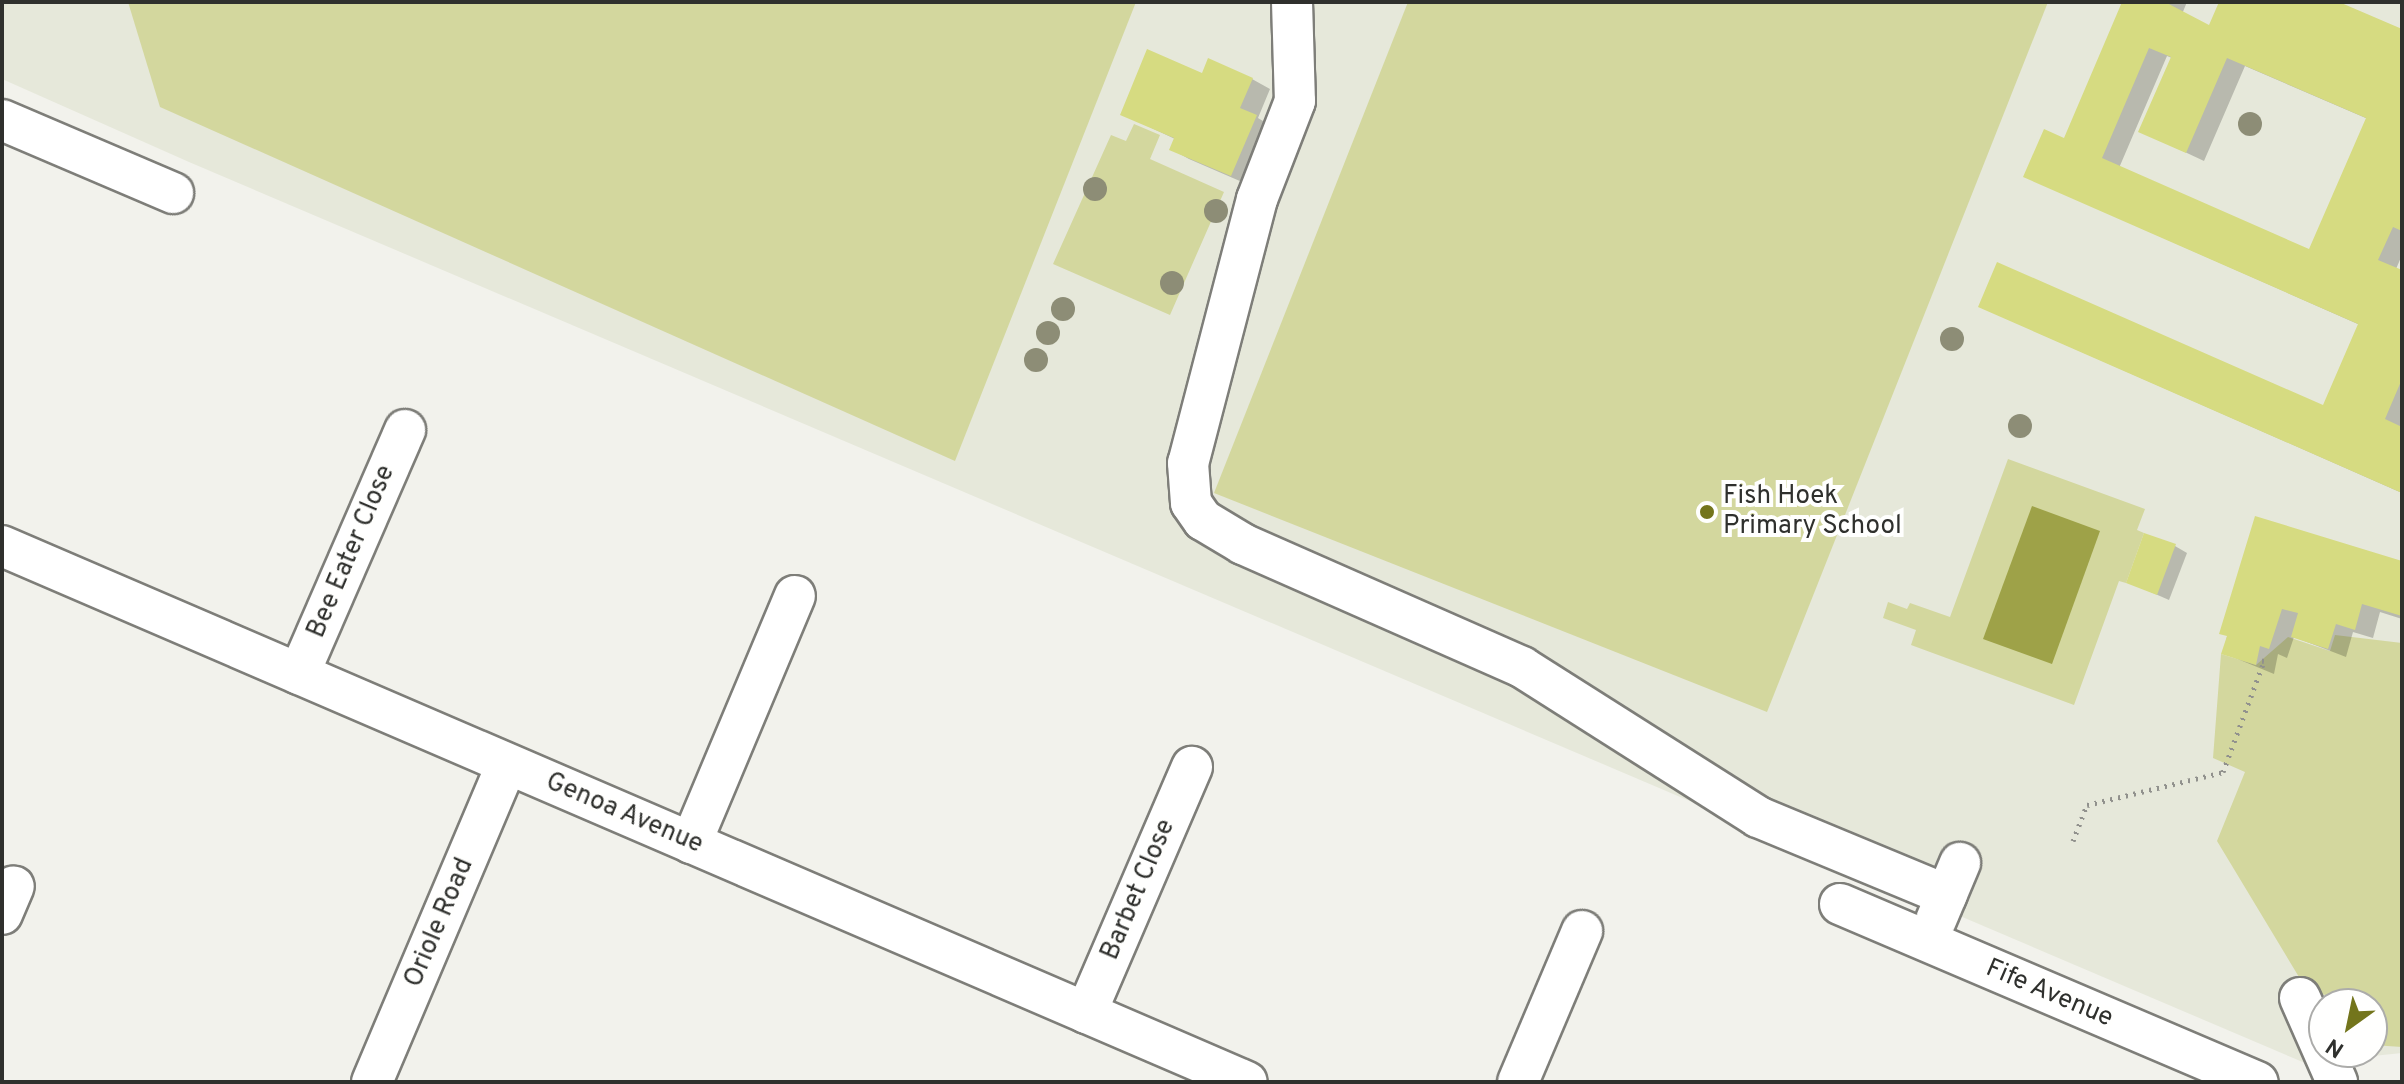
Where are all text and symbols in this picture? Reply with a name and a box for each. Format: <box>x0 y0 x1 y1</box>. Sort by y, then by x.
street label: Bee Eater Close <box>302 461 402 643</box>
place label: Fish Hoek Primary School <box>1723 481 1902 542</box>
marker: Fish Hoek Primary School <box>1698 503 1716 521</box>
street label: Genoa Avenue <box>540 767 708 861</box>
street label: Barbet Close <box>1095 815 1183 965</box>
street label: Oriole Road <box>399 854 481 992</box>
street label: Fife Avenue <box>1980 953 2118 1035</box>
north arrow <box>2308 988 2388 1068</box>
text: N <box>2322 1031 2350 1062</box>

